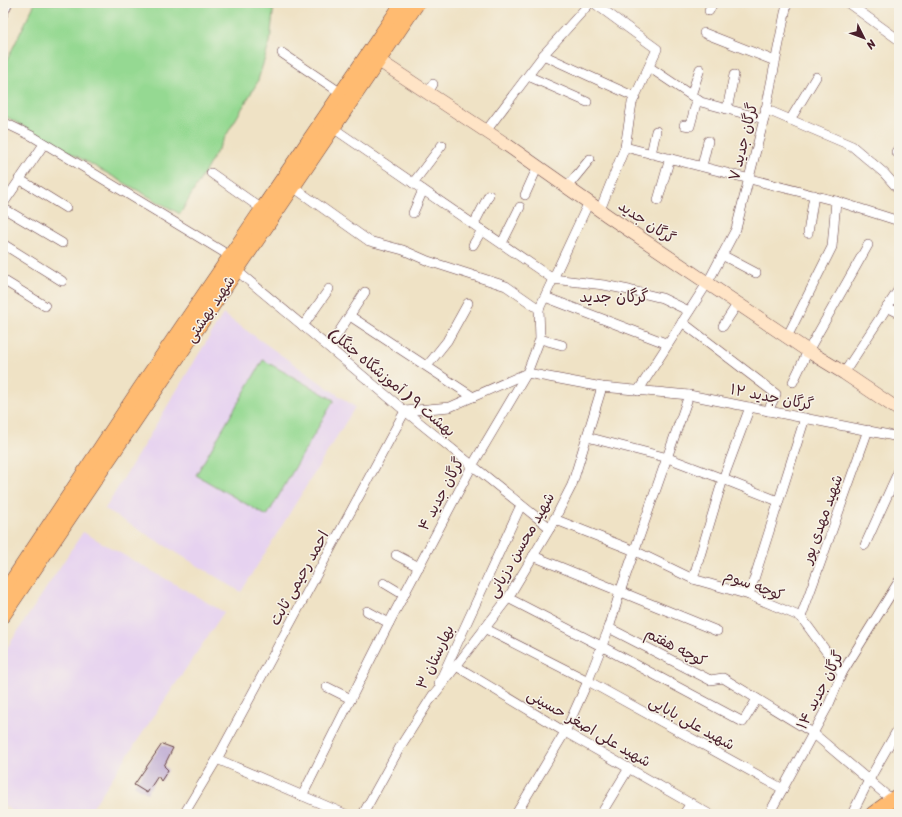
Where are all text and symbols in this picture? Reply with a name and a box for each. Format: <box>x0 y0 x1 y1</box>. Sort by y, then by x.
north arrow <box>844 18 884 58</box>
text: N <box>861 34 881 54</box>
street label: گرگان جدید ۷ <box>721 100 765 184</box>
street label: گرگان جدید <box>613 193 681 251</box>
street label: شهید بهشتی <box>178 270 242 348</box>
district label: گرگان جدید <box>579 282 649 311</box>
street label: بهشت ۹ ( آموزشگاه جنگل) <box>322 321 462 443</box>
street label: گرگان جدید ۱۲ <box>728 376 816 418</box>
street label: گرگان جدید ۴ <box>411 452 471 536</box>
street label: شهید مهدی پور <box>793 471 850 568</box>
street label: شهید محسن دزیانی <box>480 487 562 603</box>
street label: احمد رحیمی ثابت <box>262 526 336 630</box>
street label: کوچه سوم <box>720 562 788 608</box>
street label: بهارستان ۳ <box>409 620 461 694</box>
street label: کوچه هفتم <box>640 620 712 674</box>
street label: گرگان جدید ۱۴ <box>789 646 851 734</box>
street label: شهید علی اصغر حسینی <box>522 682 656 774</box>
street label: شهید علی بابایی <box>644 689 740 757</box>

